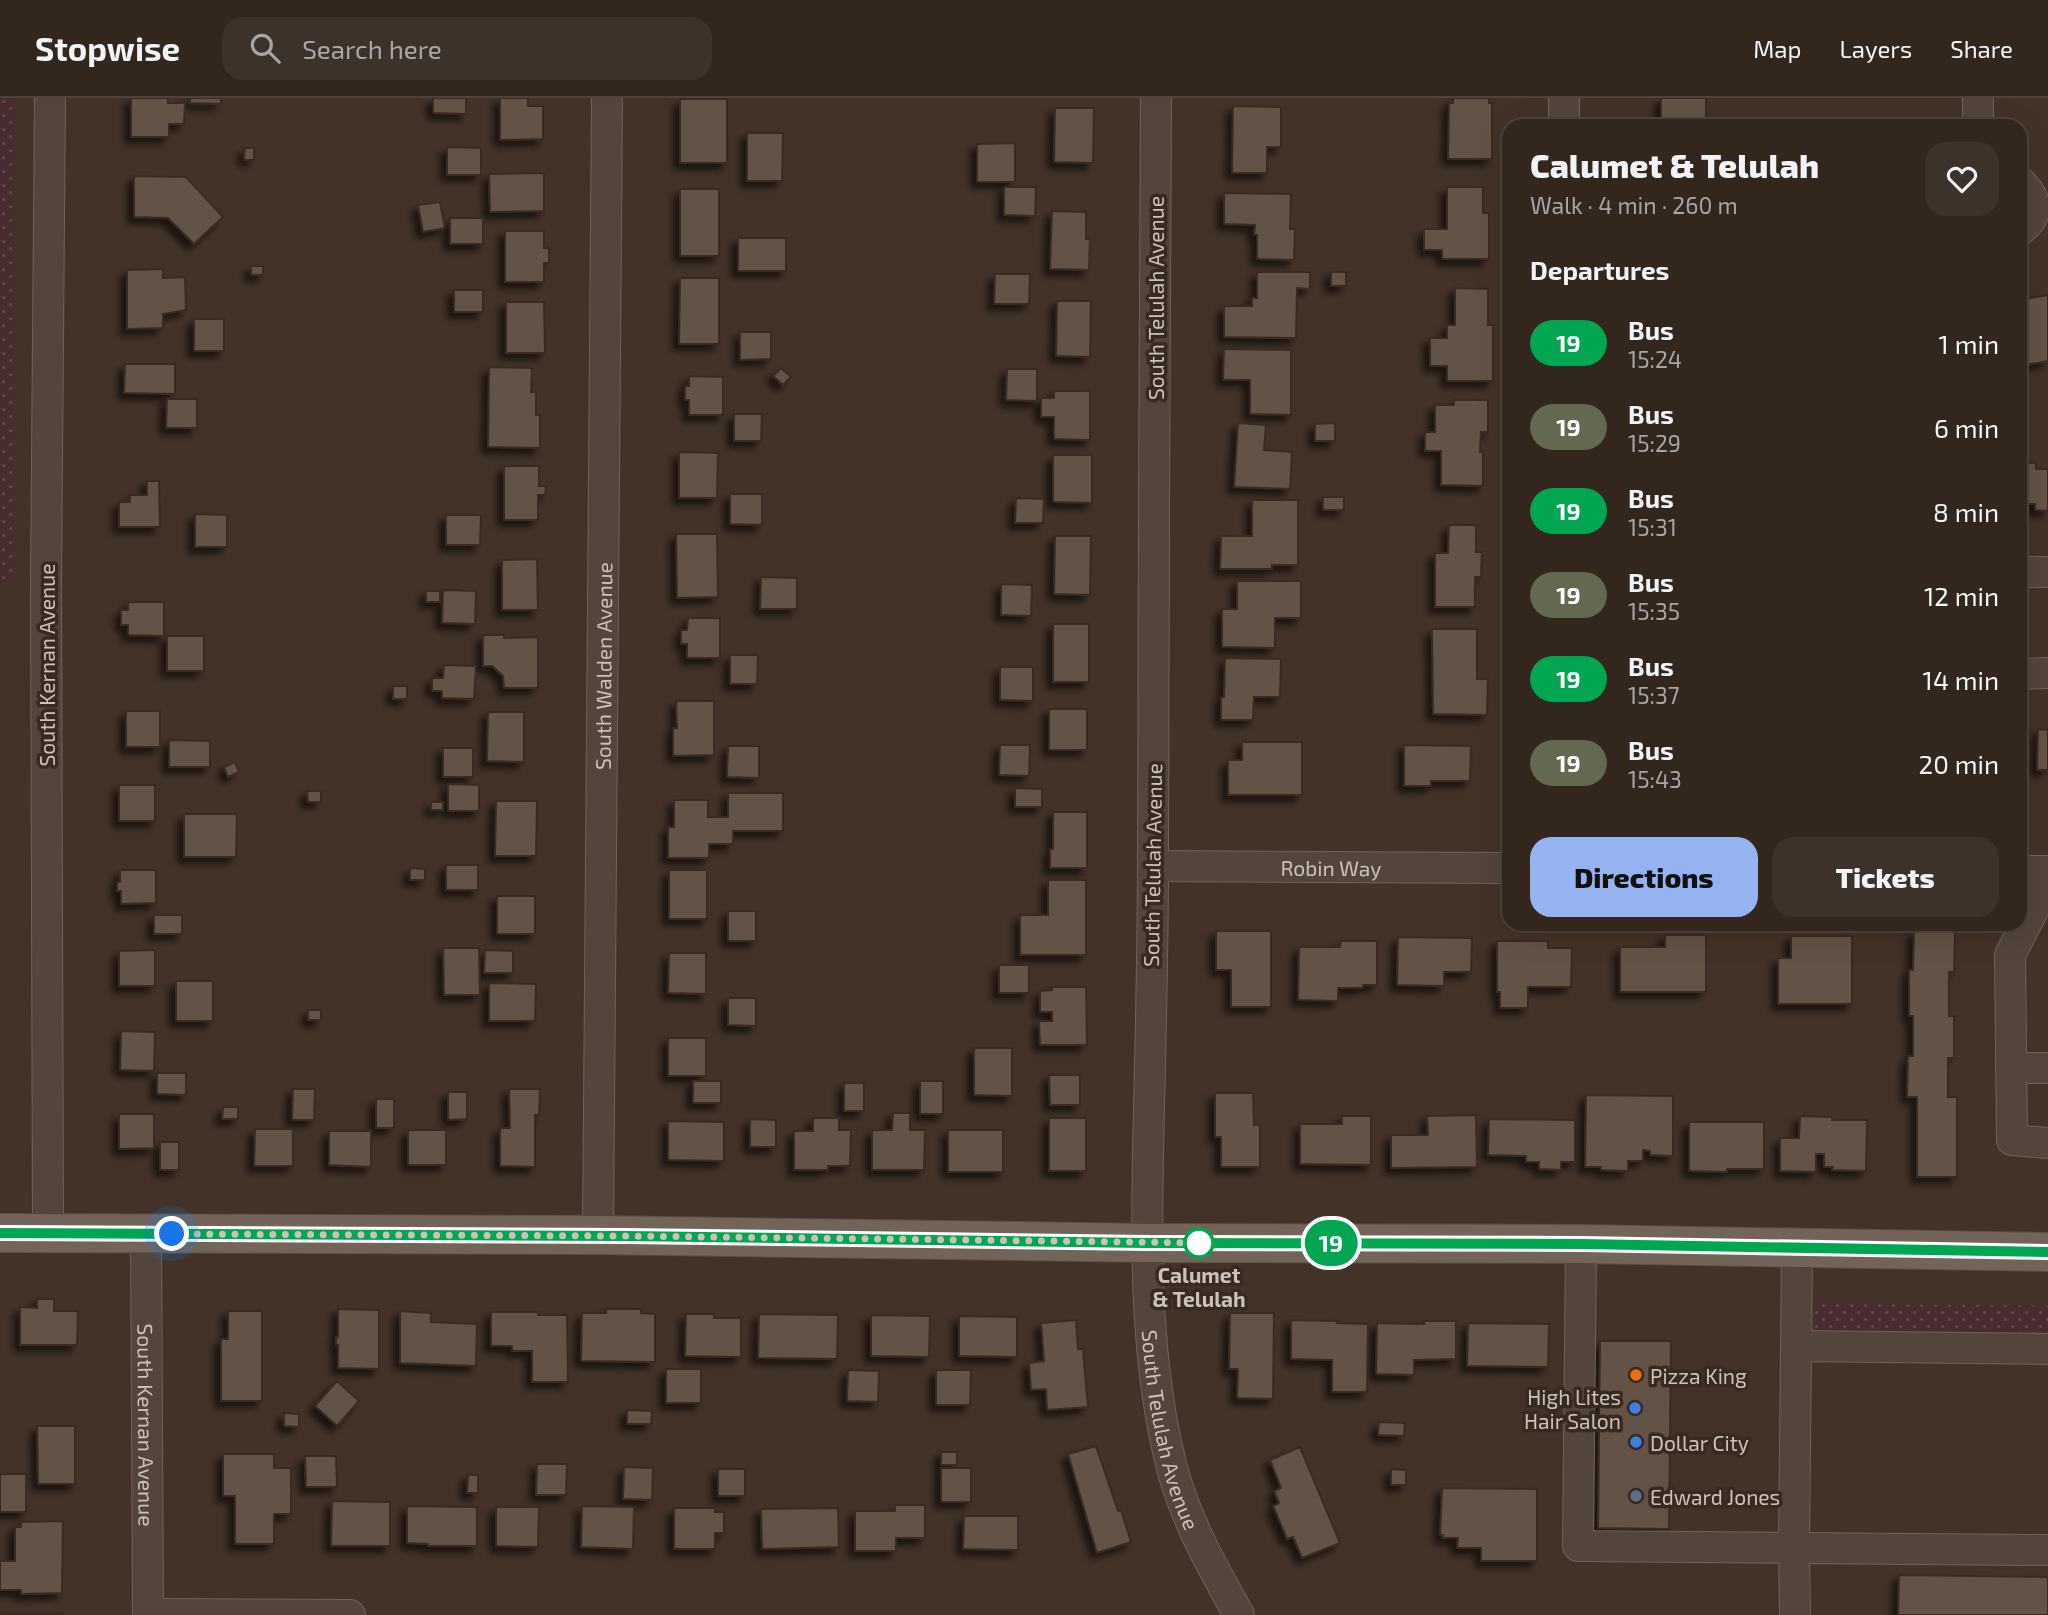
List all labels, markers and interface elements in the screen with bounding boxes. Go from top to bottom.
search box [222,17,712,80]
text: Stopwise [35,28,180,68]
icon: search [246,29,284,67]
text: Search here [302,33,442,64]
text: Map [1753,34,1801,63]
text: Layers [1839,34,1912,63]
text: Share [1950,34,2013,63]
button: heart [1925,142,1999,216]
text: Calumet & Telulah [1530,145,1819,185]
text: Walk · 4 min · 260 m [1530,191,1738,219]
street label: South Telulah Avenue [1143,196,1168,400]
text: Departures [1530,254,1669,285]
text: Bus [1628,314,1674,345]
text: 19 [1556,328,1581,357]
text: 1 min [1939,328,1999,359]
text: 15:24 [1628,345,1682,373]
text: Bus [1628,398,1674,429]
text: 19 [1556,412,1581,441]
text: 6 min [1934,412,1999,443]
text: 15:29 [1628,429,1681,457]
text: Bus [1628,482,1674,513]
text: 19 [1556,496,1581,525]
text: 8 min [1933,496,1999,527]
text: 15:31 [1628,513,1677,541]
street label: South Walden Avenue [589,562,616,770]
street label: South Kernan Avenue [34,564,59,766]
text: Bus [1628,566,1674,597]
text: 19 [1556,580,1581,609]
text: 12 min [1924,580,1999,611]
text: 15:35 [1628,597,1680,625]
text: Bus [1628,650,1674,681]
text: 19 [1556,664,1581,693]
text: 14 min [1923,664,1999,695]
text: 15:37 [1628,681,1679,709]
text: Bus [1628,734,1674,765]
text: 19 [1556,748,1581,777]
text: 20 min [1919,748,1999,779]
street label: South Telulah Avenue [1138,763,1166,967]
text: 15:43 [1628,765,1682,793]
button: Directions [1530,837,1758,917]
button: Tickets [1772,837,1999,917]
street label: Robin Way [1280,854,1382,880]
your location [154,1216,189,1251]
line badge: 19 [1300,1220,1362,1266]
marker: Calumet & Telulah [1184,1228,1214,1258]
text: 19 [1319,1228,1343,1257]
place label: Calumet & Telulah [1152,1262,1246,1311]
street label: South Kernan Avenue [134,1323,160,1527]
street label: South Telulah Avenue [1138,1329,1205,1533]
place label: Pizza King [1650,1363,1747,1388]
marker: Pizza King [1628,1367,1644,1383]
place label: High Lites Hair Salon [1524,1384,1621,1433]
marker: High Lites Hair Salon [1627,1400,1643,1416]
place label: Dollar City [1650,1430,1749,1455]
marker: Dollar City [1628,1434,1644,1450]
place label: Edward Jones [1650,1484,1780,1509]
marker: Edward Jones [1628,1488,1644,1504]

